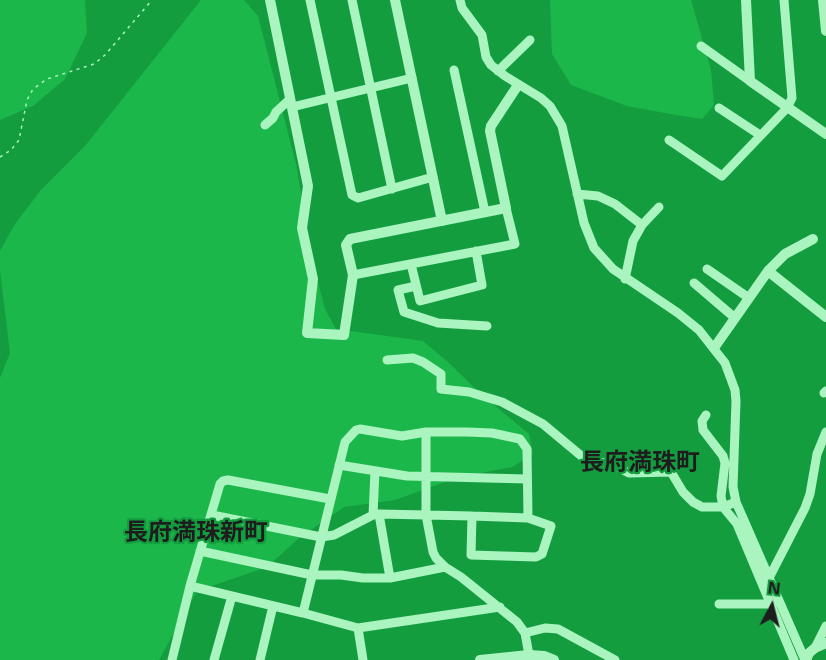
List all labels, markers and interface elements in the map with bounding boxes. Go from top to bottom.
district label: 長府満珠町 [580,449,700,477]
district label: 長府満珠新町 [124,519,268,547]
north arrow [742,576,802,636]
text: N [766,576,782,600]

